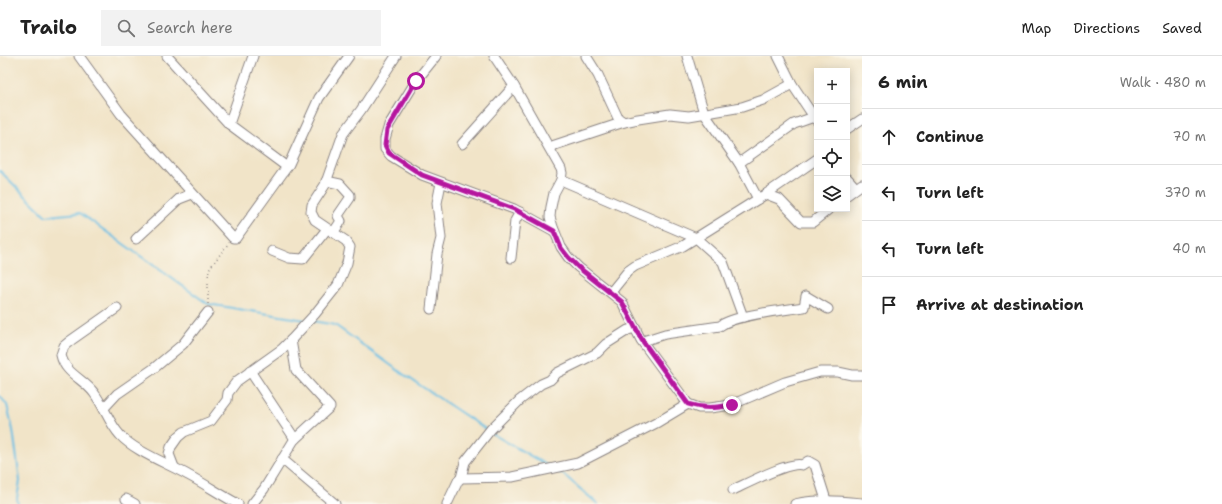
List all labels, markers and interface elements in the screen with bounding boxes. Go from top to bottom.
search box [101,10,381,46]
text: Trailo [20,15,77,40]
icon: search [115,17,137,39]
text: Search here [147,18,233,38]
text: Map [1022,19,1052,37]
text: Directions [1074,19,1140,37]
text: Saved [1162,19,1202,37]
map controls [814,68,850,212]
button: + [814,68,850,104]
text: 6 min [878,71,928,93]
route start [407,72,425,90]
text: Walk · 480 m [1120,74,1206,91]
button: − [814,104,850,140]
icon: ahead [878,126,900,148]
text: Continue [916,127,984,147]
text: 70 m [1172,128,1206,145]
button: locate [814,140,850,176]
button: layers [814,176,850,212]
icon: left [878,182,900,204]
text: Turn left [916,183,984,203]
text: 370 m [1164,184,1206,201]
icon: left [878,238,900,260]
text: Turn left [916,239,984,259]
text: 40 m [1172,240,1206,257]
icon: arrive [878,294,900,316]
text: Arrive at destination [916,295,1084,315]
route end [723,396,741,414]

